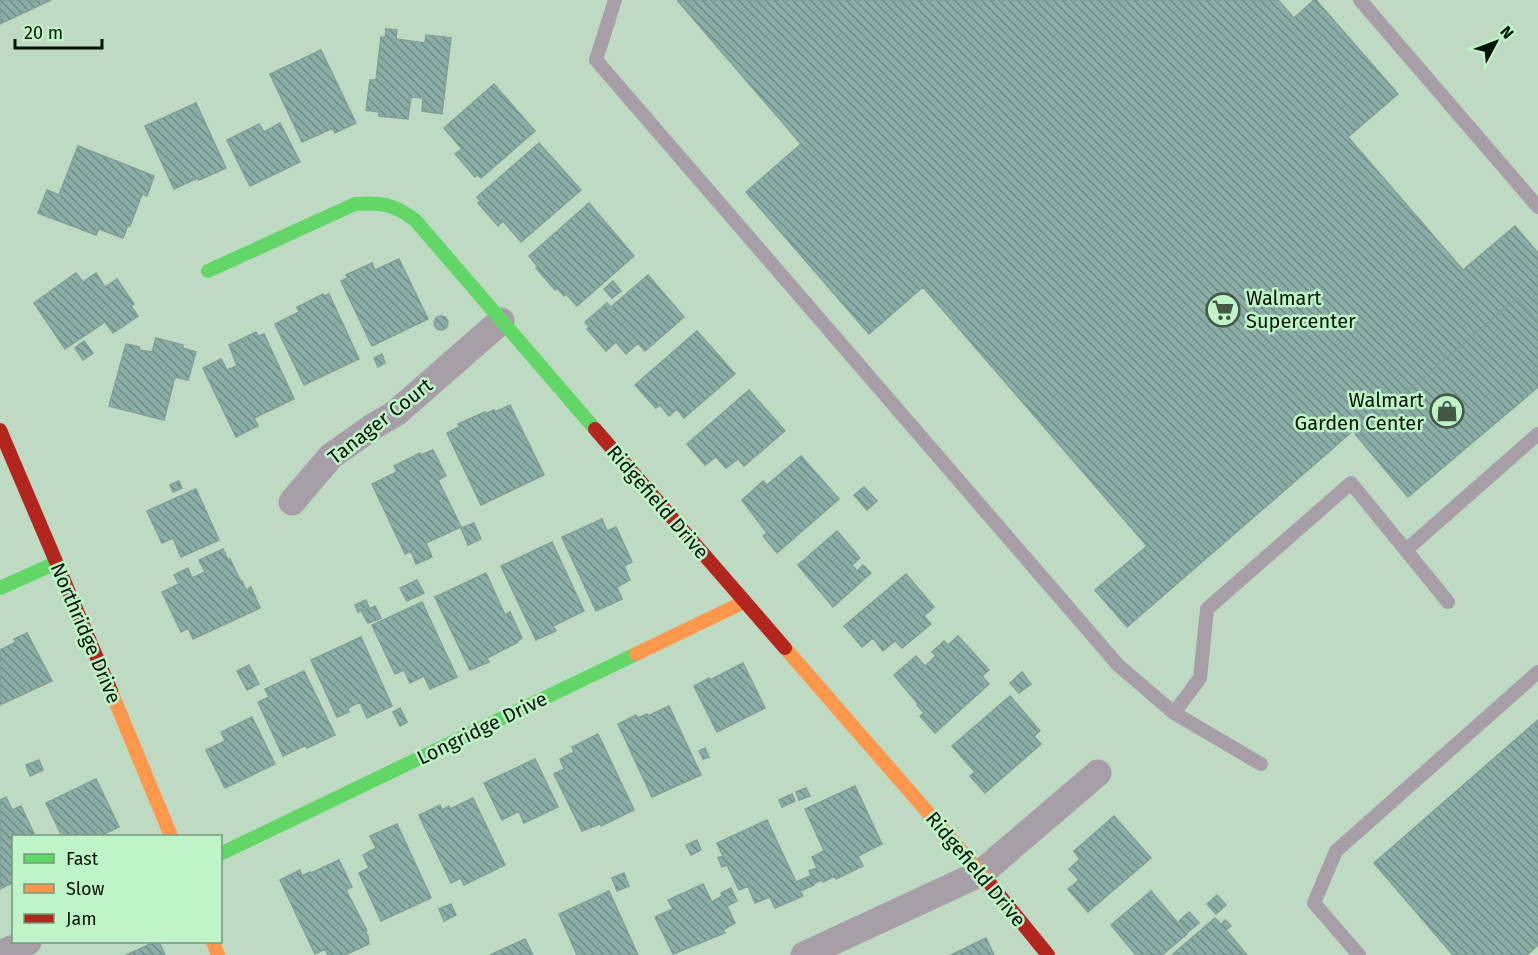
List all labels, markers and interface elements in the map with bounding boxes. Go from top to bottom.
scale bar [15,12,102,50]
north arrow [1466,12,1526,72]
text: 20 m [24,22,63,44]
text: N [1496,22,1518,43]
place label: Walmart Supercenter [1246,286,1356,333]
supermarket icon: Walmart Supercenter [1205,292,1241,328]
street label: Tanager Court [323,372,438,469]
place label: Walmart Garden Center [1295,388,1425,435]
shop icon: Walmart Garden Center [1429,393,1465,429]
street label: Ridgefield Drive [602,440,714,564]
street label: Northridge Drive [46,559,126,707]
street label: Longridge Drive [413,686,551,770]
street label: Ridgefield Drive [921,807,1031,931]
legend [12,835,222,943]
text: Fast [66,848,99,870]
text: Slow [66,878,105,900]
text: Jam [66,908,97,930]

